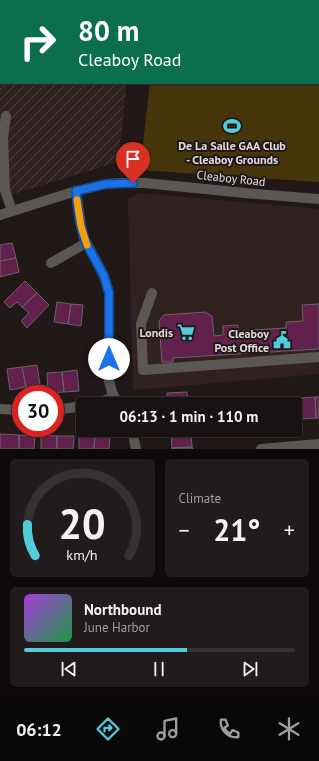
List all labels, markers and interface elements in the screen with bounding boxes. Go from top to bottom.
text: 80 m [78,12,139,49]
icon: right [12,16,64,68]
text: Cleaboy Road [78,48,181,71]
sports icon: De La Salle GAA Club - Cleaboy Grounds [222,116,242,136]
place label: De La Salle GAA Club - Cleaboy Grounds [178,138,286,167]
pin [116,142,150,183]
icon: arrive [122,148,144,170]
street label: Cleaboy Road [196,167,266,189]
supermarket icon: Londis [176,322,196,342]
place label: Londis [140,325,173,340]
place label: Cleaboy Post Office [214,326,269,355]
public building icon: Cleaboy Post Office [272,330,292,350]
position arrow [88,338,130,380]
speed limit sign: 30 [12,385,64,437]
text: 06:13 · 1 min · 110 m [120,407,258,426]
text: Climate [179,490,221,507]
text: 20 [59,497,106,550]
text: 21° [213,510,260,549]
text: − [179,516,190,544]
text: + [284,516,295,544]
text: km/h [67,545,98,564]
text: Northbound [84,600,161,619]
text: June Harbor [84,619,150,636]
icon: previous [58,658,80,680]
icon: pause [148,658,170,680]
icon: next [239,658,261,680]
icon: directions [94,715,122,743]
icon: music [154,715,182,743]
icon: phone [215,715,243,743]
icon: climate [275,715,303,743]
text: 06:12 [16,718,62,741]

